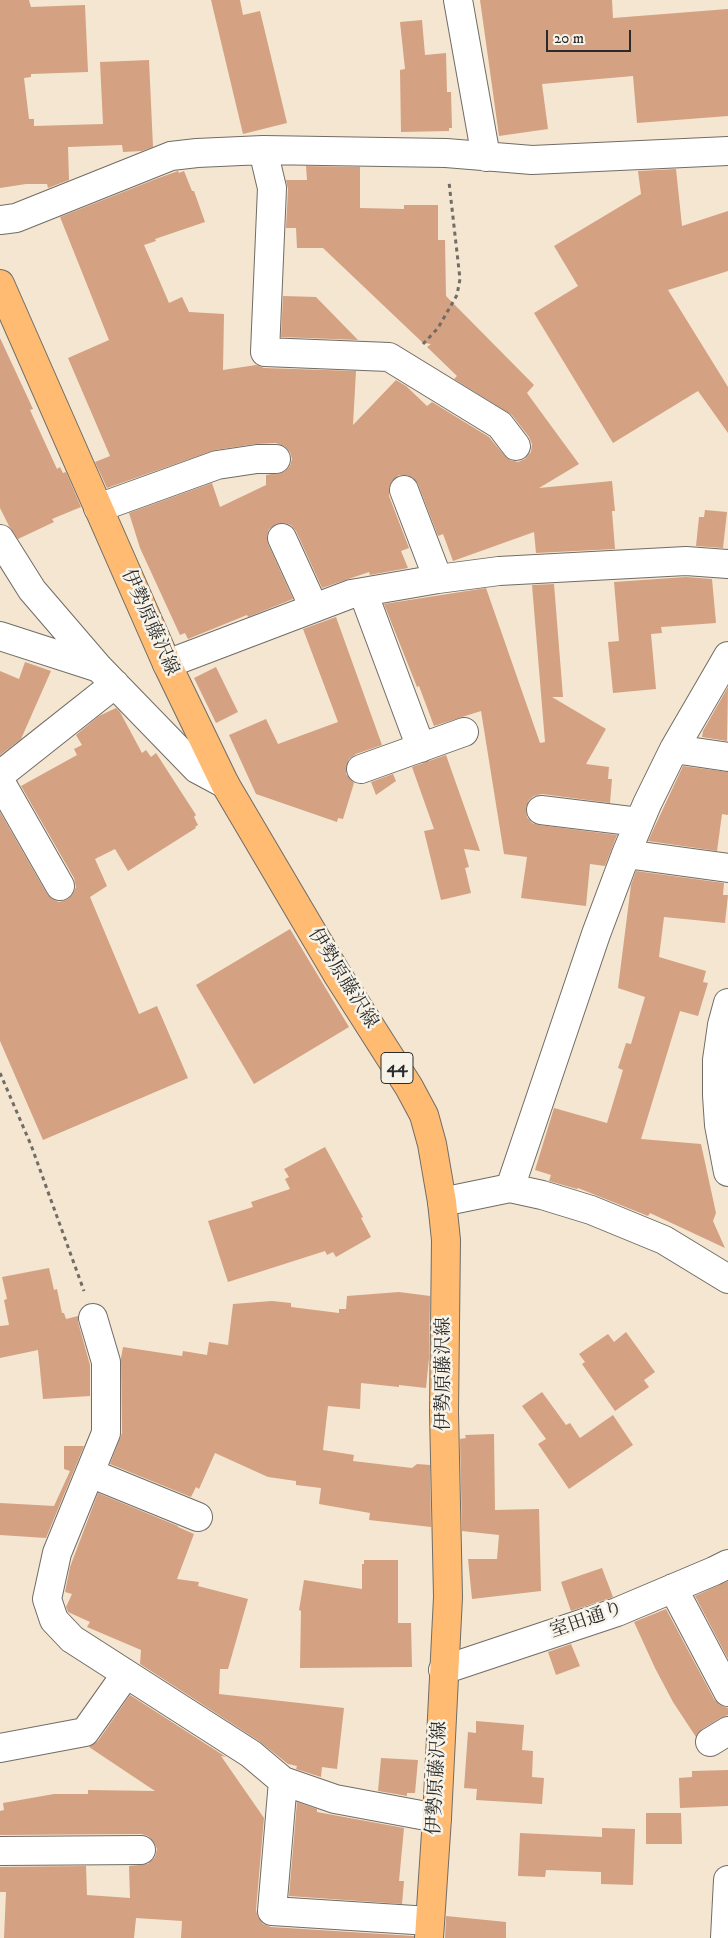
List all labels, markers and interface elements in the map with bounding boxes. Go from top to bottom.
scale bar [548,20,633,52]
text: 20 m [554,29,584,48]
street label: 伊勢原藤沢線 [115,566,183,680]
street label: 伊勢原藤沢線 [302,925,382,1033]
road number: 44 [381,1052,413,1084]
street label: 伊勢原藤沢線 [434,1317,456,1431]
street label: 室田通り [547,1598,627,1644]
street label: 伊勢原藤沢線 [424,1720,452,1836]

